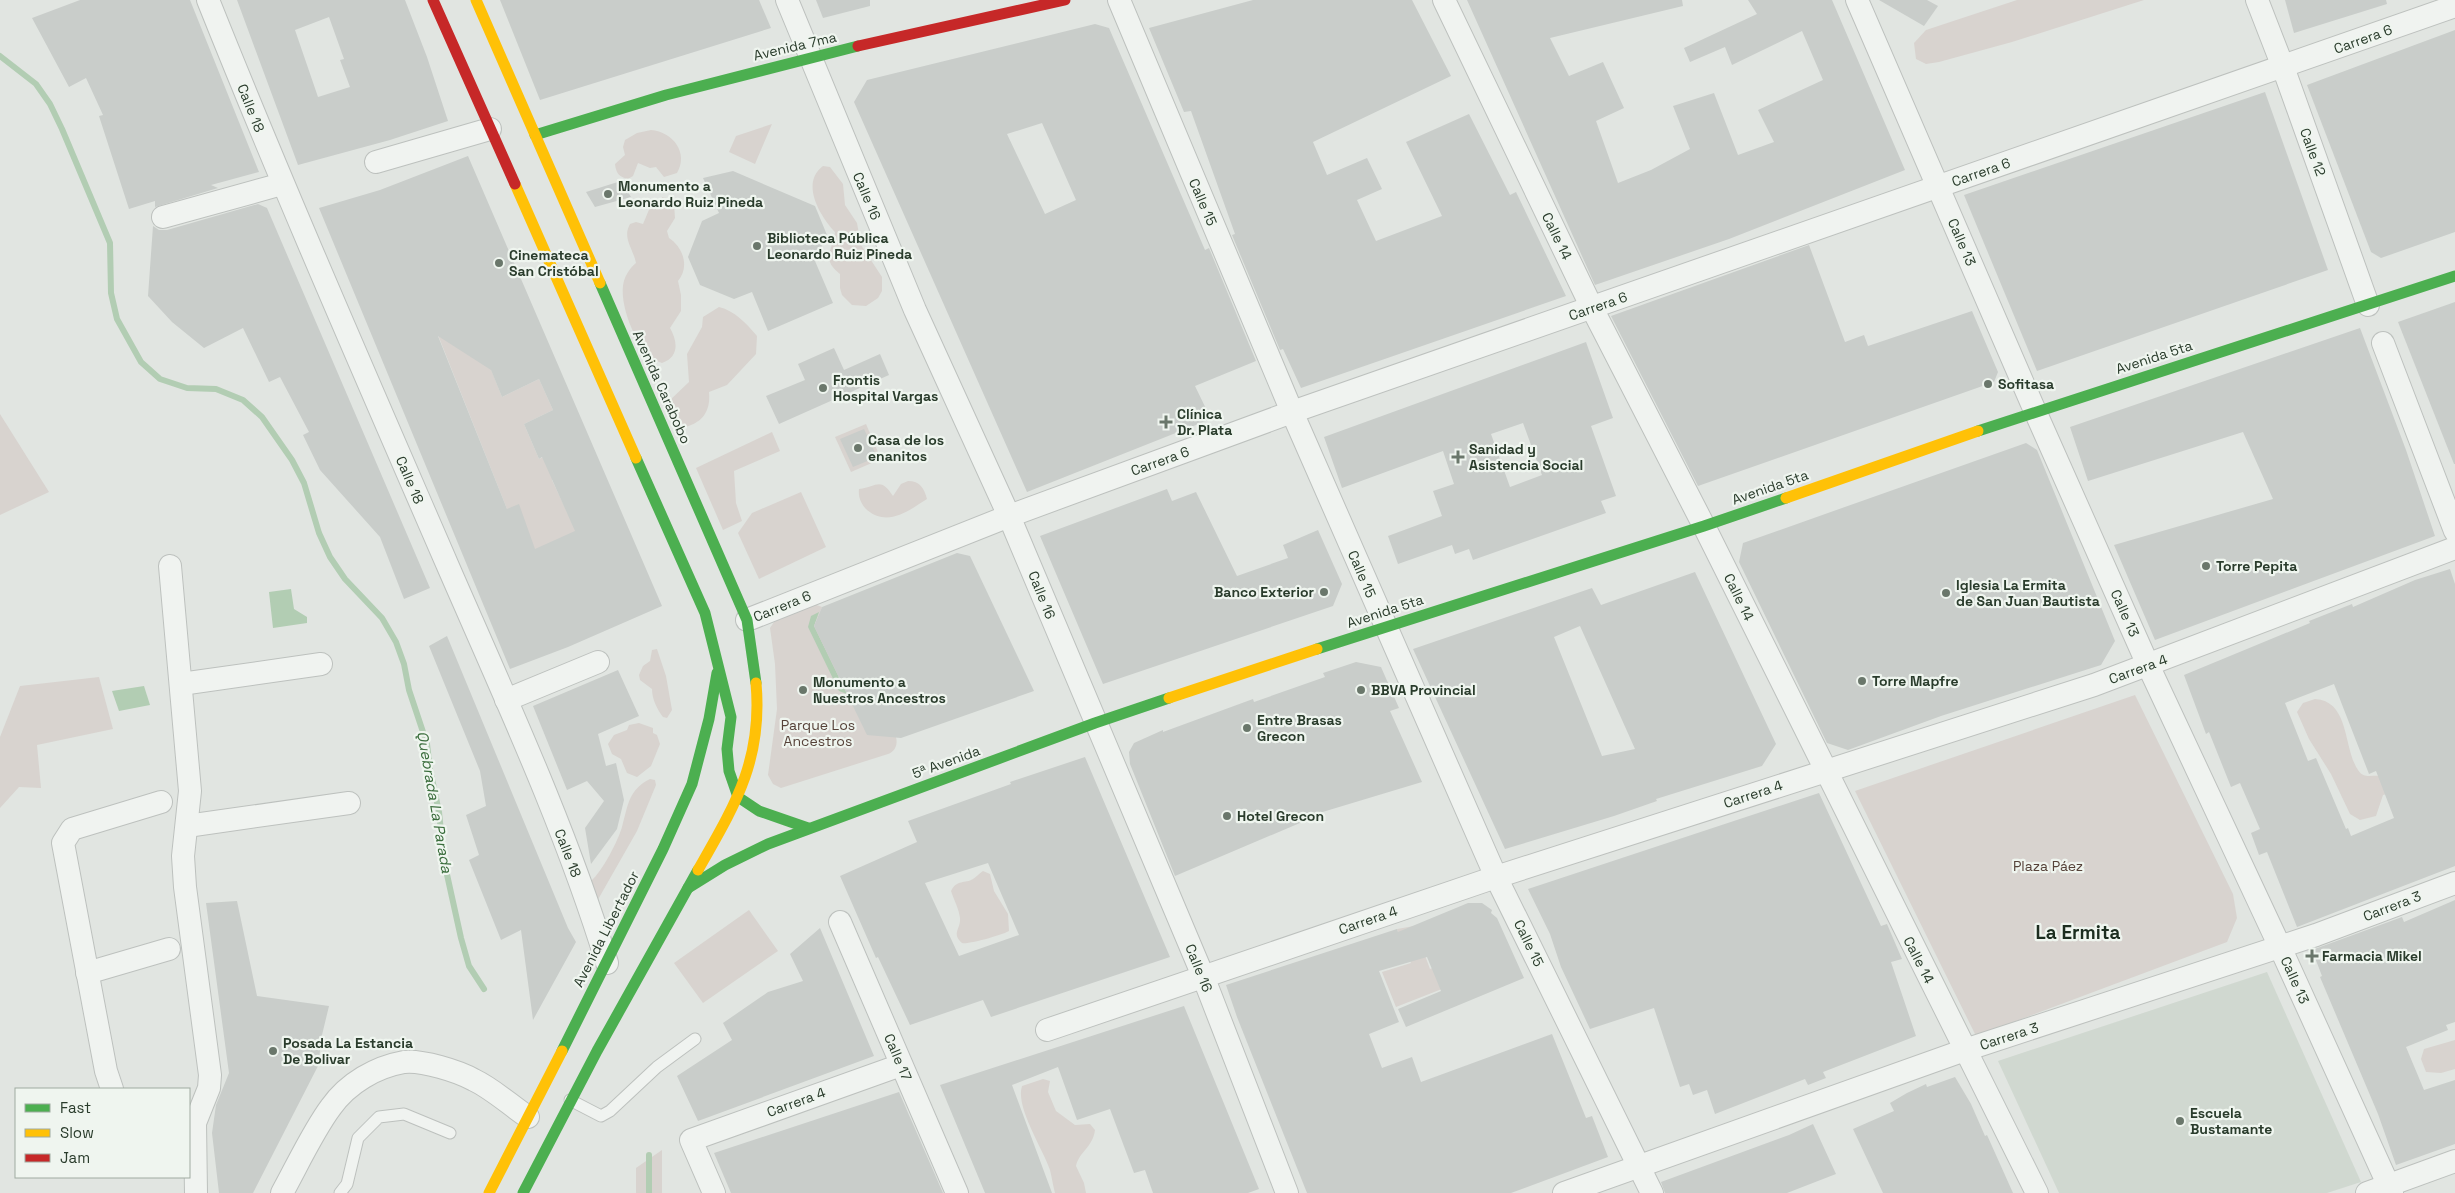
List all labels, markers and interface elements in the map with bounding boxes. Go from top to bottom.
street label: Carrera 6 [2331,20,2395,58]
street label: Avenida 7ma [752,28,838,64]
street label: Calle 18 [233,81,269,135]
street label: Calle 12 [2296,125,2330,179]
street label: Carrera 6 [1949,154,2013,190]
street label: Calle 16 [849,169,885,223]
street label: Calle 15 [1185,175,1221,229]
place label: Monumento a Leonardo Ruiz Pineda [618,177,763,211]
marker: Monumento a Leonardo Ruiz Pineda [602,188,614,200]
street label: Calle 14 [1538,209,1576,263]
street label: Calle 13 [1944,215,1980,269]
place label: Biblioteca Pública Leonardo Ruiz Pineda [767,229,912,263]
marker: Biblioteca Pública Leonardo Ruiz Pineda [751,240,763,252]
place label: Cinemateca San Cristóbal [509,246,599,280]
marker: Cinemateca San Cristóbal [493,257,505,269]
street label: Carrera 6 [1566,288,1630,324]
street label: Avenida Carabobo [629,327,695,447]
street label: Avenida 5ta [2113,336,2195,378]
place label: Frontis Hospital Vargas [833,371,938,405]
place label: Sofitasa [1998,375,2054,393]
marker: Sofitasa [1982,378,1994,390]
marker: Frontis Hospital Vargas [817,382,829,394]
place label: Clínica Dr. Plata [1177,405,1232,439]
marker: Clínica Dr. Plata [1159,415,1173,429]
place label: Casa de los enanitos [868,431,944,465]
place label: Sanidad y Asistencia Social [1469,440,1583,474]
marker: Casa de los enanitos [852,442,864,454]
street label: Carrera 6 [1128,442,1192,480]
marker: Sanidad y Asistencia Social [1451,450,1465,464]
street label: Calle 18 [392,453,428,507]
street label: Avenida 5ta [1729,466,1811,508]
street label: Calle 15 [1344,547,1380,601]
place label: Torre Pepita [2216,557,2297,575]
marker: Torre Pepita [2200,560,2212,572]
street label: Calle 16 [1024,568,1060,622]
street label: Calle 14 [1720,570,1758,624]
place label: Iglesia La Ermita de San Juan Bautista [1956,576,2100,610]
place label: Banco Exterior [1214,583,1314,601]
street label: Carrera 6 [750,586,814,626]
marker: Banco Exterior [1318,586,1330,598]
street label: Calle 13 [2107,586,2143,640]
marker: Iglesia La Ermita de San Juan Bautista [1940,587,1952,599]
street label: Avenida 5ta [1344,590,1426,632]
street label: Carrera 4 [2106,650,2170,688]
place label: Torre Mapfre [1872,672,1959,690]
place label: Monumento a Nuestros Ancestros [813,673,946,707]
marker: Torre Mapfre [1856,675,1868,687]
place label: BBVA Provincial [1371,681,1476,699]
marker: Monumento a Nuestros Ancestros [797,684,809,696]
marker: BBVA Provincial [1355,684,1367,696]
place label: Entre Brasas Grecon [1257,711,1342,745]
park label: Parque Los Ancestros [781,716,855,750]
marker: Entre Brasas Grecon [1241,722,1253,734]
water label: Quebrada La Parada [413,729,457,875]
street label: 5ª Avenida [910,741,982,783]
street label: Carrera 4 [1721,776,1785,812]
place label: Hotel Grecon [1237,807,1324,825]
marker: Hotel Grecon [1221,810,1233,822]
street label: Calle 18 [551,826,586,880]
park label: Plaza Páez [2013,857,2083,875]
street label: Avenida Libertador [569,868,643,990]
street label: Carrera 3 [2360,887,2424,925]
street label: Carrera 4 [1336,901,1400,938]
street label: Calle 15 [1510,917,1548,969]
district label: La Ermita [2035,920,2121,945]
street label: Calle 14 [1900,933,1939,987]
street label: Calle 16 [1181,941,1217,995]
place label: Farmacia Mikel [2322,947,2422,965]
marker: Farmacia Mikel [2306,950,2318,962]
street label: Calle 13 [2277,953,2313,1007]
street label: Carrera 3 [1977,1018,2041,1054]
street label: Calle 17 [880,1031,916,1083]
place label: Posada La Estancia De Bolivar [283,1034,413,1068]
marker: Posada La Estancia De Bolivar [267,1045,279,1057]
street label: Carrera 4 [764,1083,828,1121]
legend [15,1088,190,1178]
text: Fast [60,1098,91,1117]
place label: Escuela Bustamante [2190,1104,2272,1138]
marker: Escuela Bustamante [2174,1115,2186,1127]
text: Slow [60,1123,94,1142]
text: Jam [60,1148,90,1167]

